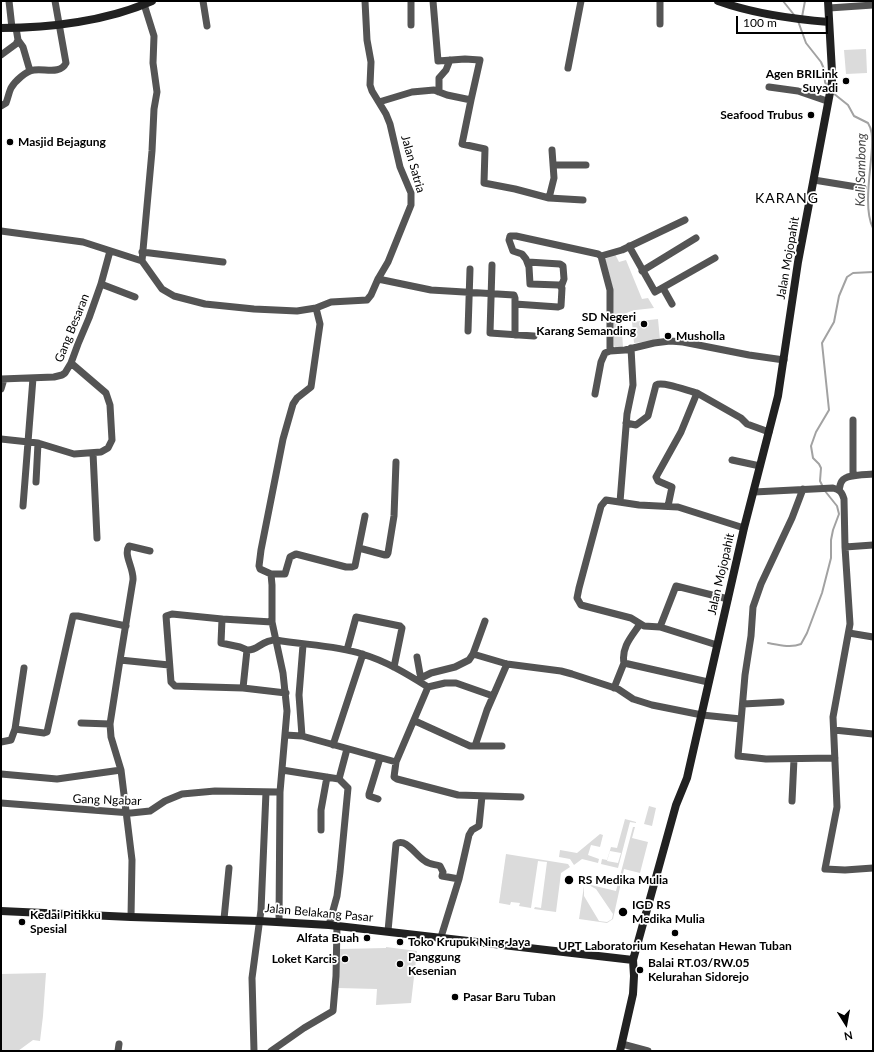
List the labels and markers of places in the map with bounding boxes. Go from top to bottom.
place label: Agen BRILink Suyadi [766,67,838,95]
marker: Agen BRILink Suyadi [841,76,851,86]
place label: Seafood Trubus [720,108,803,122]
marker: Seafood Trubus [806,110,816,120]
place label: Masjid Bejagung [18,135,106,149]
marker: Masjid Bejagung [5,137,15,147]
place label: SD Negeri Karang Semanding [536,310,636,338]
marker: SD Negeri Karang Semanding [639,319,649,329]
place label: Musholla [676,329,725,343]
marker: Musholla [663,331,673,341]
place label: RS Medika Mulia [578,873,668,887]
marker: RS Medika Mulia [563,874,575,886]
place label: IGD RS Medika Mulia [632,898,705,926]
marker: IGD RS Medika Mulia [617,906,629,918]
place label: Kedai Pitikku Spesial [30,908,101,936]
marker: Kedai Pitikku Spesial [17,917,27,927]
marker: UPT Laboratorium Kesehatan Hewan Tuban [670,928,680,938]
place label: Alfata Buah [297,931,359,945]
marker: Alfata Buah [362,933,372,943]
place label: Toko Krupuk Ning Jaya [408,935,530,949]
marker: Toko Krupuk Ning Jaya [395,937,405,947]
place label: UPT Laboratorium Kesehatan Hewan Tuban [558,939,792,953]
place label: Panggung Kesenian [408,950,461,978]
place label: Loket Karcis [272,952,337,966]
marker: Loket Karcis [340,954,350,964]
place label: Balai RT.03/RW.05 Kelurahan Sidorejo [648,956,749,984]
marker: Panggung Kesenian [395,959,405,969]
marker: Balai RT.03/RW.05 Kelurahan Sidorejo [635,965,645,975]
place label: Pasar Baru Tuban [463,990,556,1004]
marker: Pasar Baru Tuban [450,992,460,1002]

